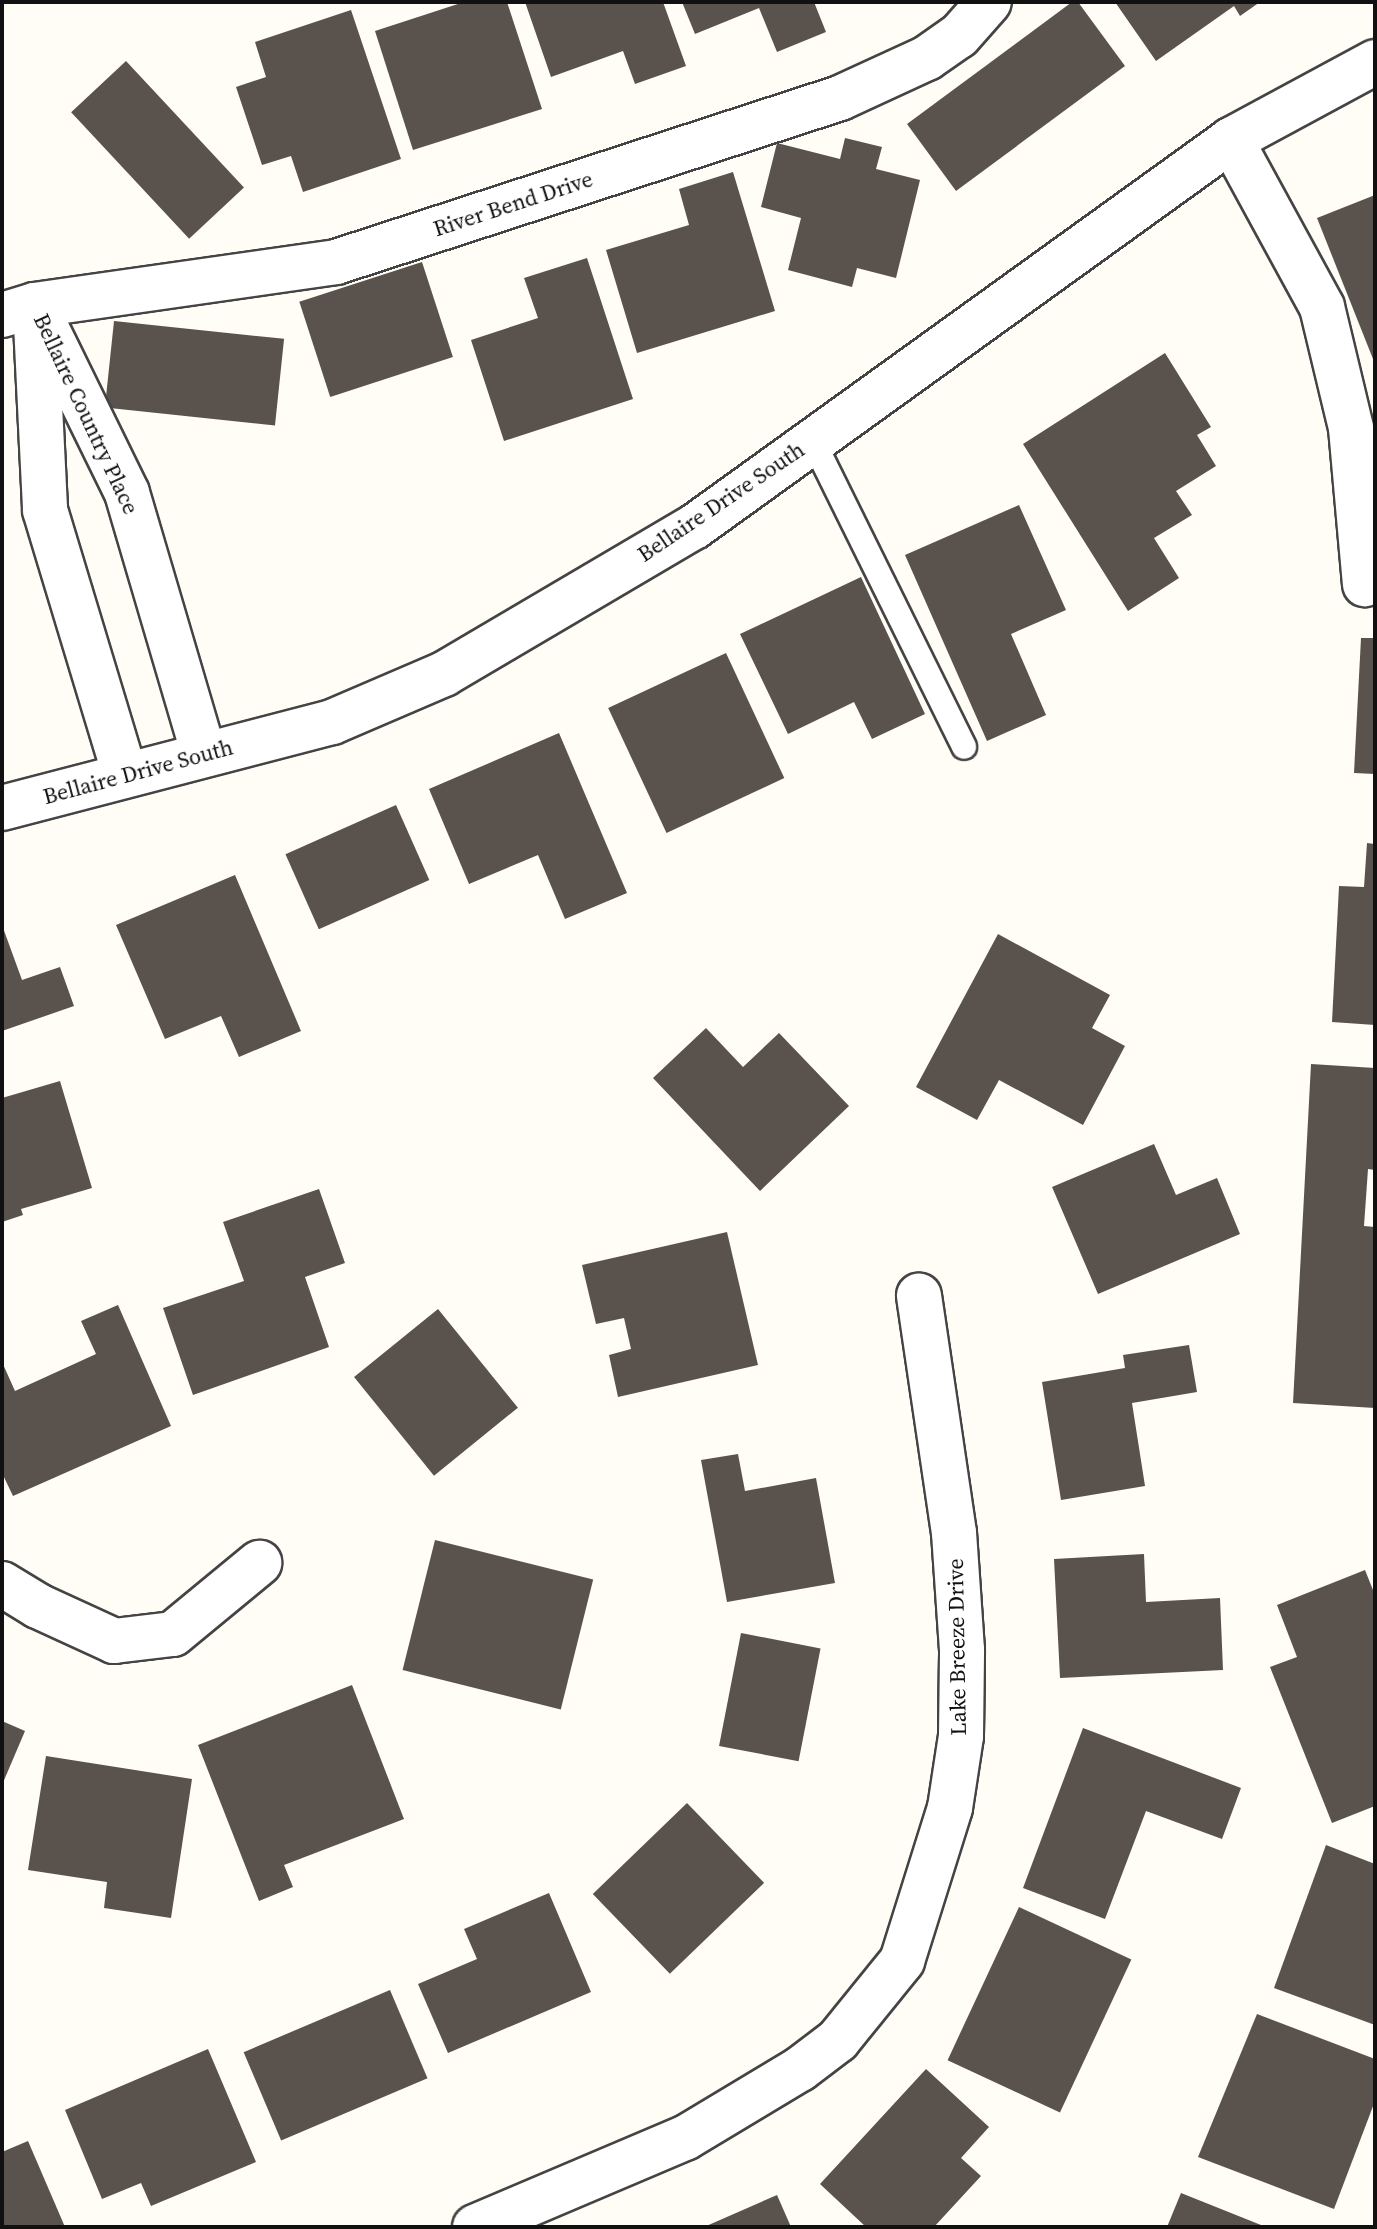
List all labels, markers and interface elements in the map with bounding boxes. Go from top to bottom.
street label: River Bend Drive [430,166,596,242]
street label: Bellaire Country Place [28,310,144,518]
street label: Bellaire Drive South [633,436,809,568]
street label: Bellaire Drive South [40,734,236,810]
street label: Lake Breeze Drive [942,1558,972,1736]

